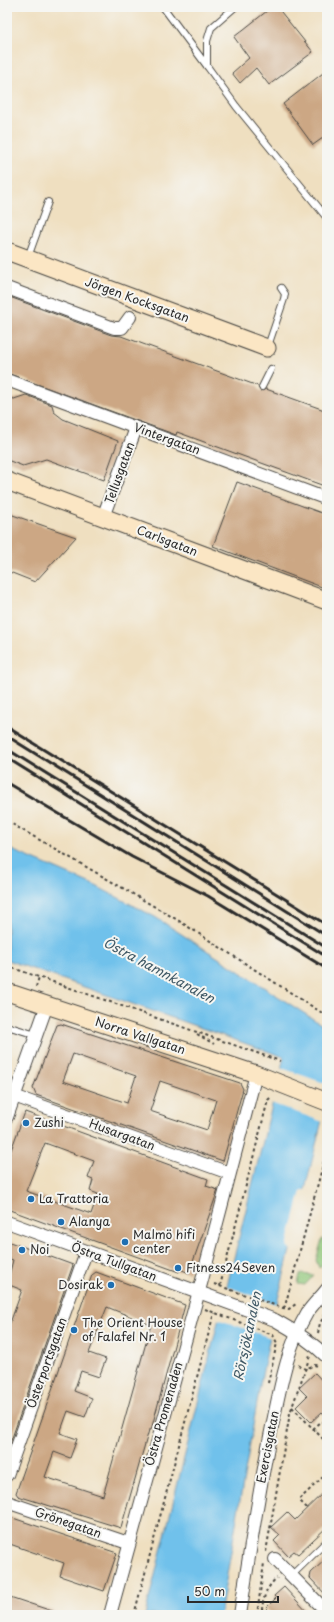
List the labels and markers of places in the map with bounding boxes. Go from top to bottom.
place label: Zushi [34,1113,64,1131]
marker: Zushi [21,1118,31,1128]
place label: La Trattoria [39,1189,109,1207]
marker: La Trattoria [26,1194,36,1204]
place label: Alanya [69,1212,110,1230]
marker: Alanya [56,1217,66,1227]
place label: Malmö hifi center [133,1225,195,1257]
marker: Malmö hifi center [120,1237,130,1247]
place label: Noi [30,1240,49,1258]
marker: Noi [17,1245,27,1255]
place label: Fitness24Seven [186,1258,275,1276]
marker: Fitness24Seven [173,1263,183,1273]
place label: Dosirak [58,1275,103,1293]
marker: Dosirak [106,1280,116,1290]
place label: The Orient House of Falafel Nr. 1 [82,1313,183,1345]
marker: The Orient House of Falafel Nr. 1 [69,1325,79,1335]

